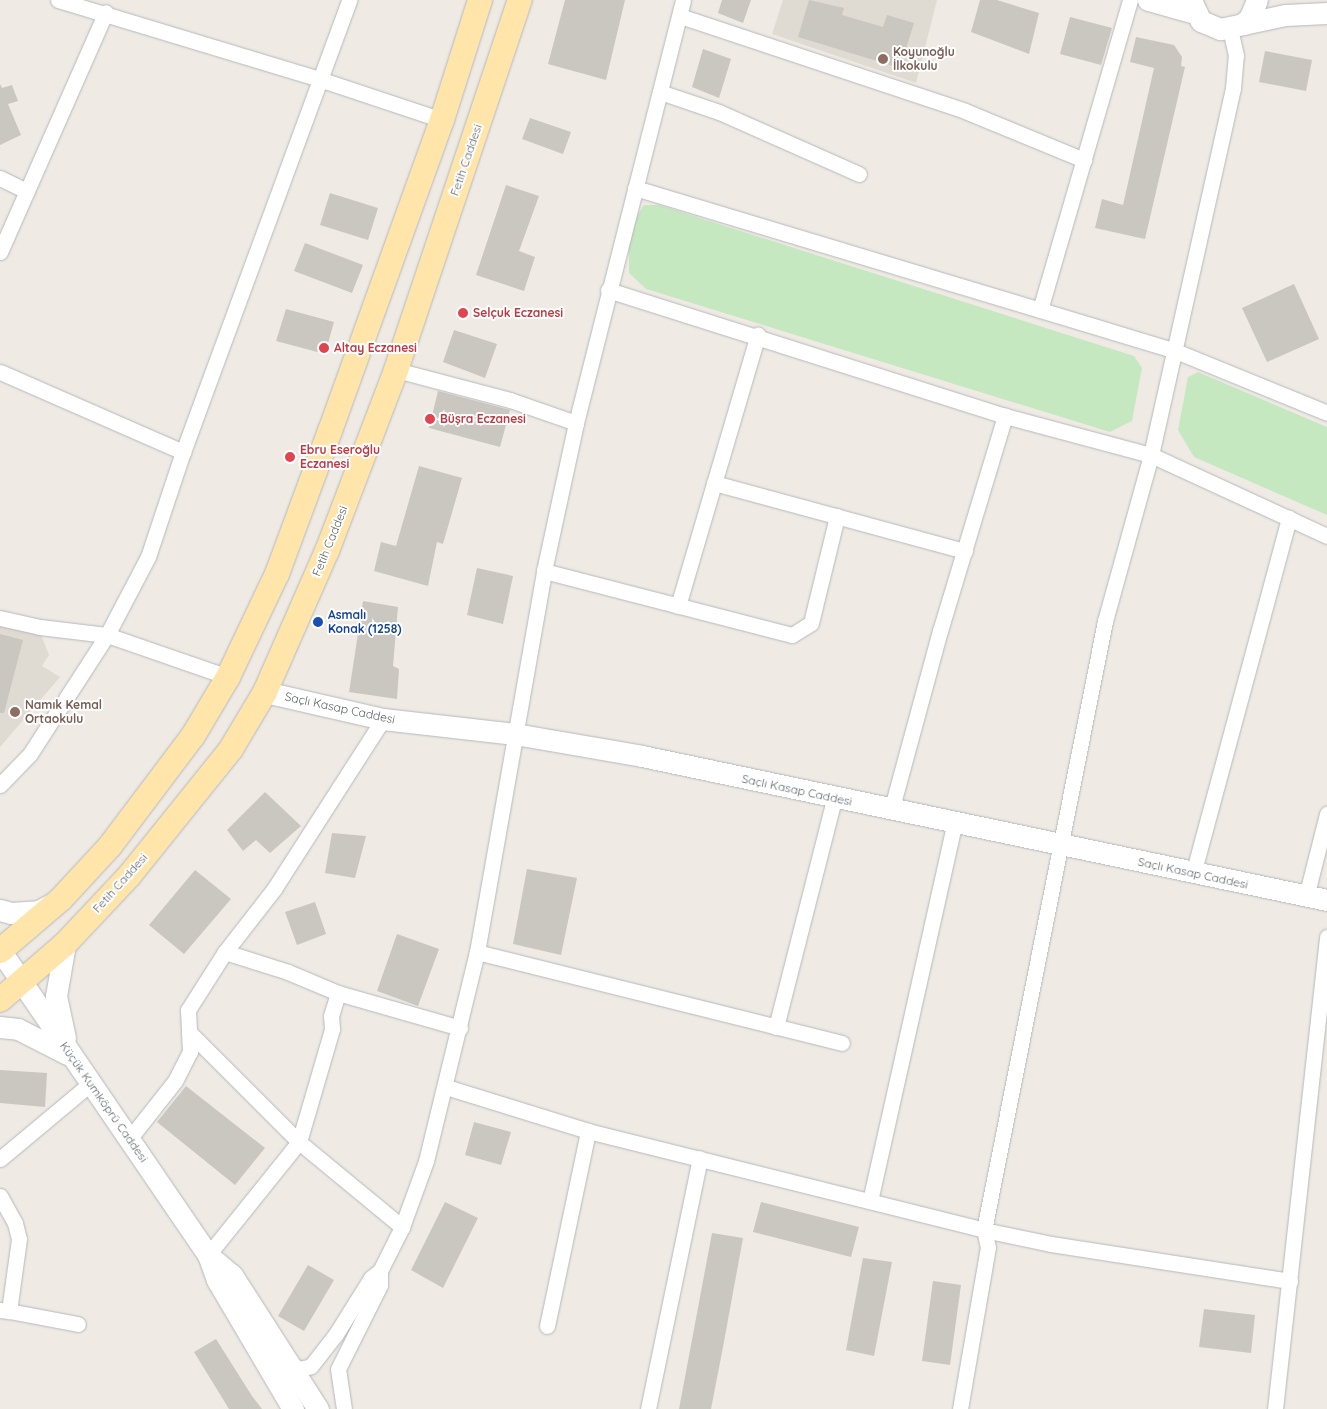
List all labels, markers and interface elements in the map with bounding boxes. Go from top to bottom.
place label: Koyunoğlu İlkokulu [893,45,955,73]
marker: Koyunoğlu İlkokulu [877,53,889,65]
street label: Fetih Caddesi [447,122,485,198]
place label: Selçuk Eczanesi [473,306,563,320]
marker: Selçuk Eczanesi [457,307,469,319]
place label: Altay Eczanesi [334,341,417,355]
marker: Altay Eczanesi [318,342,330,354]
place label: Büşra Eczanesi [440,412,526,426]
marker: Büşra Eczanesi [424,413,436,425]
place label: Ebru Eseroğlu Eczanesi [300,443,380,471]
marker: Ebru Eseroğlu Eczanesi [284,451,296,463]
street label: Fetih Caddesi [309,504,351,578]
place label: Asmalı Konak (1258) [328,608,402,636]
marker: Asmalı Konak (1258) [312,616,324,628]
street label: Saçlı Kasap Caddesi [284,689,396,727]
place label: Namık Kemal Ortaokulu [25,698,102,726]
marker: Namık Kemal Ortaokulu [9,706,21,718]
street label: Saçlı Kasap Caddesi [741,771,853,809]
street label: Fetih Caddesi [90,850,150,916]
street label: Saçlı Kasap Caddesi [1137,854,1249,892]
street label: Küçük Kumköprü Caddesi [57,1039,151,1165]

